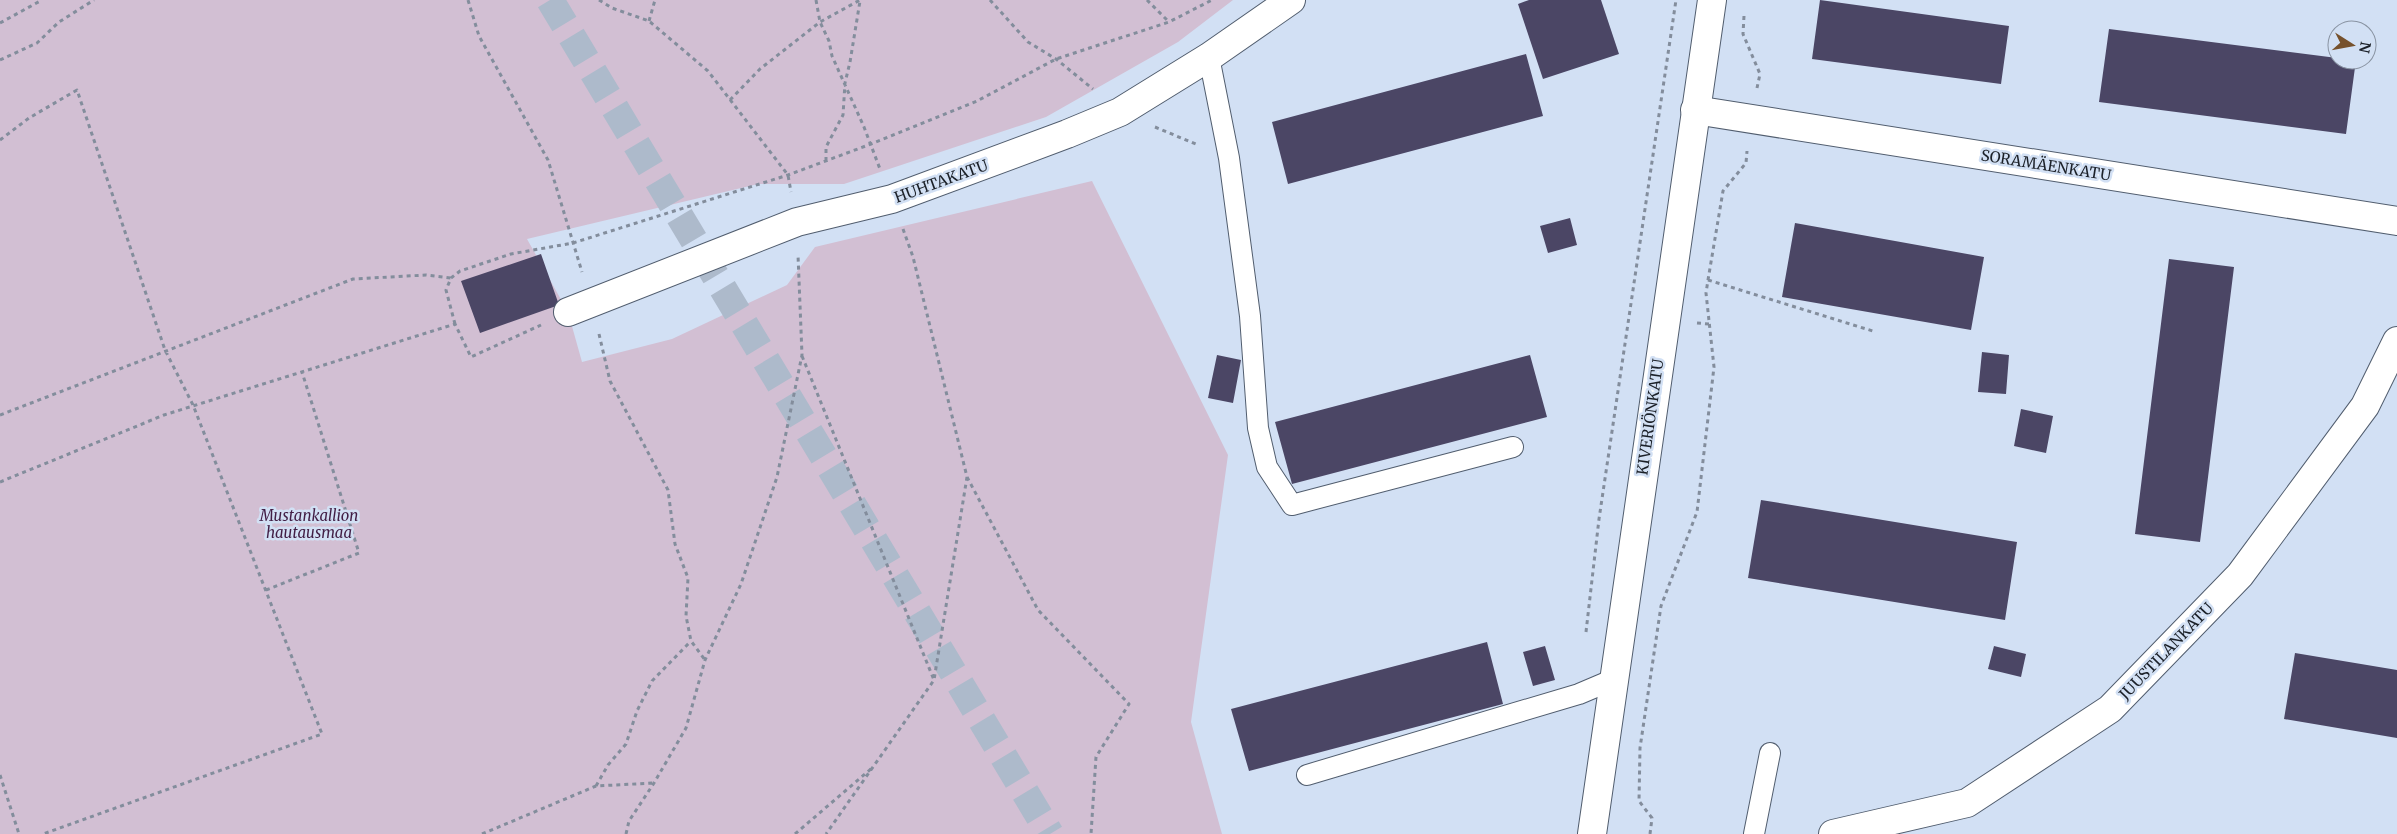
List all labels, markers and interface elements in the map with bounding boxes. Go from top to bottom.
north arrow [2327,20,2377,70]
text: N [2355,40,2375,55]
street label: SORAMÄENKATU [1980,145,2112,185]
street label: HUHTAKATU [892,155,990,207]
street label: KIVERIÖNKATU [1631,357,1668,476]
park label: Mustankallion hautausmaa [259,506,358,542]
street label: JUUSTILANKATU [2114,599,2217,704]

